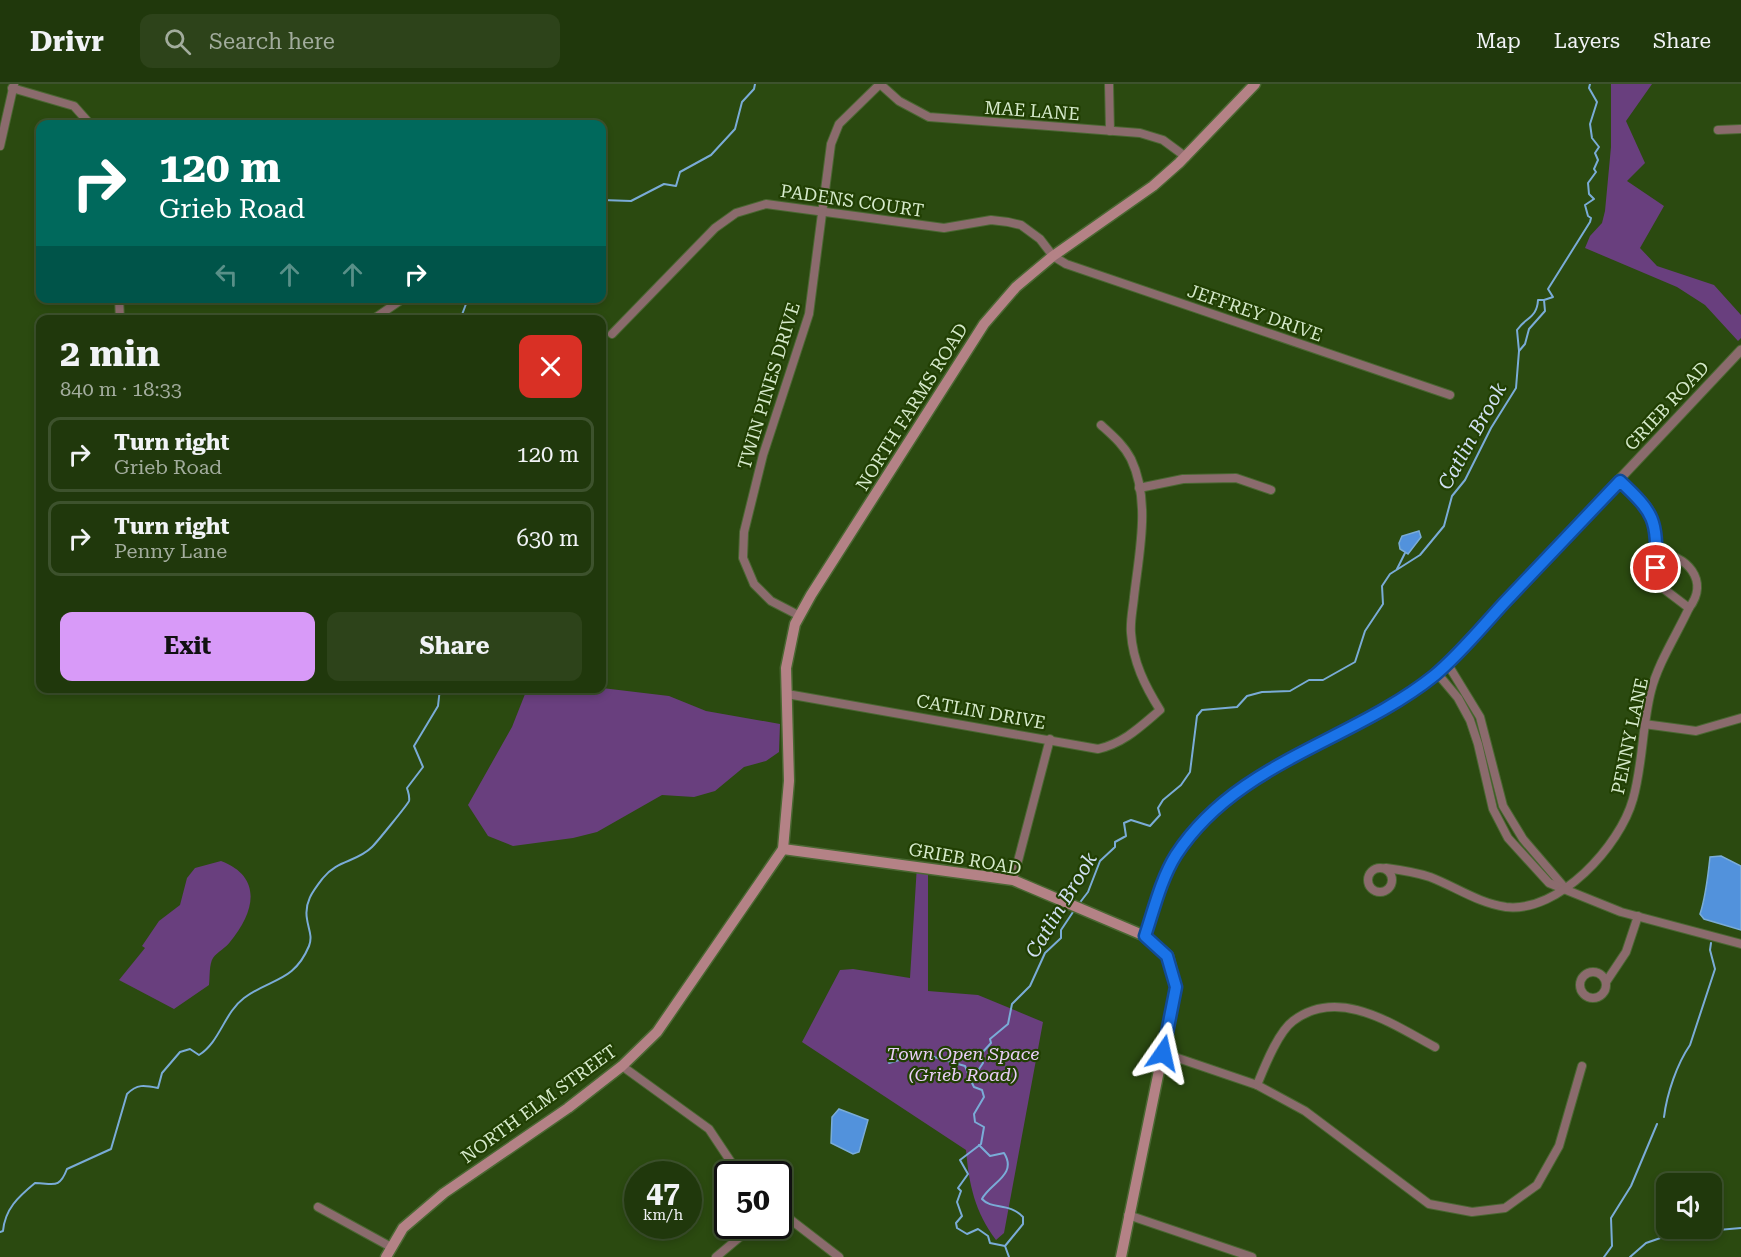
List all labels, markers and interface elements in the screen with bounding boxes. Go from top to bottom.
search box [140,14,560,68]
text: Drivr [30,25,104,58]
icon: search [161,25,194,58]
text: Search here [209,29,335,54]
text: Map [1476,29,1521,53]
text: Layers [1554,29,1620,53]
text: Share [1653,29,1711,53]
street label: MAE LANE [984,97,1080,124]
text: 120 m [159,143,281,192]
icon: right [60,144,138,222]
street label: PADENS COURT [779,180,925,221]
text: Grieb Road [159,193,305,225]
icon: left [210,258,243,291]
icon: ahead [273,258,306,291]
icon: ahead [336,258,369,291]
icon: right [399,258,432,291]
street label: JEFFREY DRIVE [1185,280,1325,345]
street label: TWIN PINES DRIVE [733,300,804,472]
street label: NORTH FARMS ROAD [851,319,972,494]
text: 2 min [60,333,160,375]
button: close [519,335,582,398]
street label: GRIEB ROAD [1620,357,1713,455]
text: 840 m · 18:33 [60,377,182,401]
water label: Catlin Brook [1433,378,1511,494]
text: Turn right [114,430,229,455]
icon: right [63,438,96,471]
text: 120 m [516,442,579,467]
text: Grieb Road [114,455,222,479]
text: Turn right [114,514,229,539]
icon: right [63,522,96,555]
text: 630 m [516,526,579,551]
text: Penny Lane [114,539,227,563]
pin [1630,542,1681,593]
icon: arrive [1639,551,1672,584]
button: Exit [60,612,315,681]
button: Share [327,612,582,681]
street label: PENNY LANE [1607,676,1652,796]
street label: CATLIN DRIVE [915,690,1047,733]
street label: GRIEB ROAD [907,838,1023,879]
water label: Catlin Brook [1020,848,1102,962]
position arrow [1131,1021,1195,1085]
street label: NORTH ELM STREET [457,1040,621,1167]
park label: Town Open Space (Grieb Road) [887,1043,1039,1085]
speed limit sign: 50 [714,1161,792,1239]
map controls [1656,1173,1722,1239]
button: sound [1656,1173,1722,1239]
text: 47 [646,1175,680,1210]
text: km/h [643,1206,683,1224]

